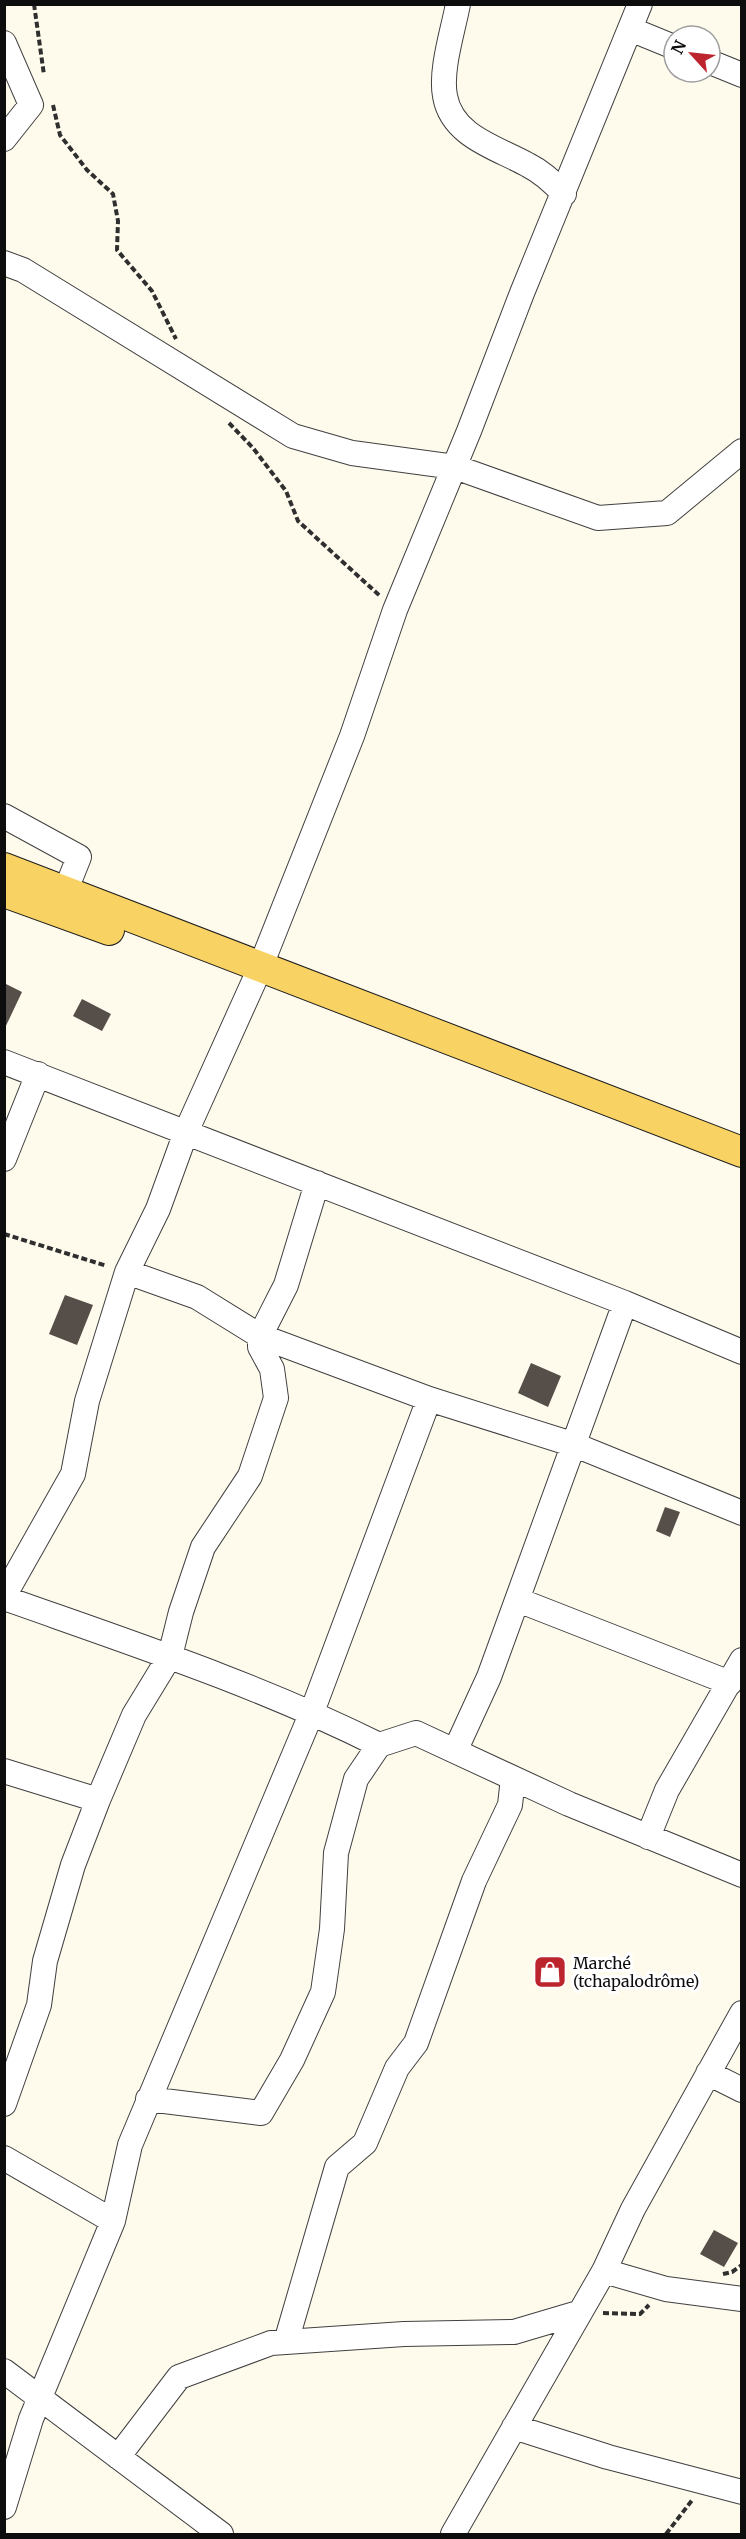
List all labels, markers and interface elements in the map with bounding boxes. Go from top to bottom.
north arrow [662,24,722,84]
text: N [667,37,691,57]
place label: Marché (tchapalodrôme) [573,1953,699,1991]
shop icon: Marché (tchapalodrôme) [532,1954,568,1990]

